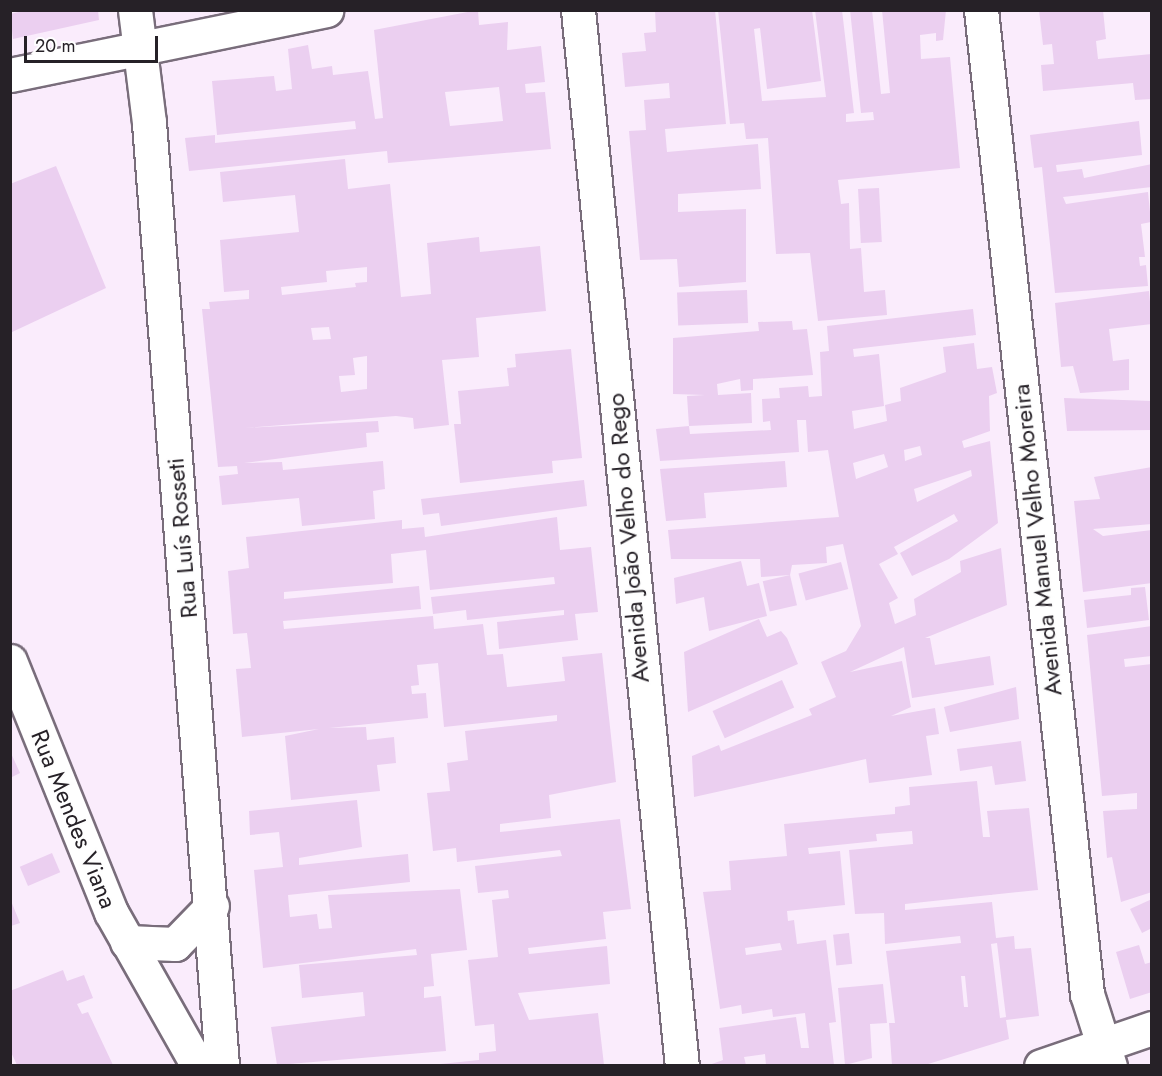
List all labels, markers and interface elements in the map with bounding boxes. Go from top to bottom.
scale bar [27,24,160,62]
text: 20 m [35,33,75,59]
street label: Avenida Manuel Velho Moreira [1006,383,1068,697]
street label: Avenida João Velho do Rego [601,392,655,684]
street label: Rua Luís Rosseti [161,457,203,619]
street label: Rua Mendes Viana [25,726,123,912]

